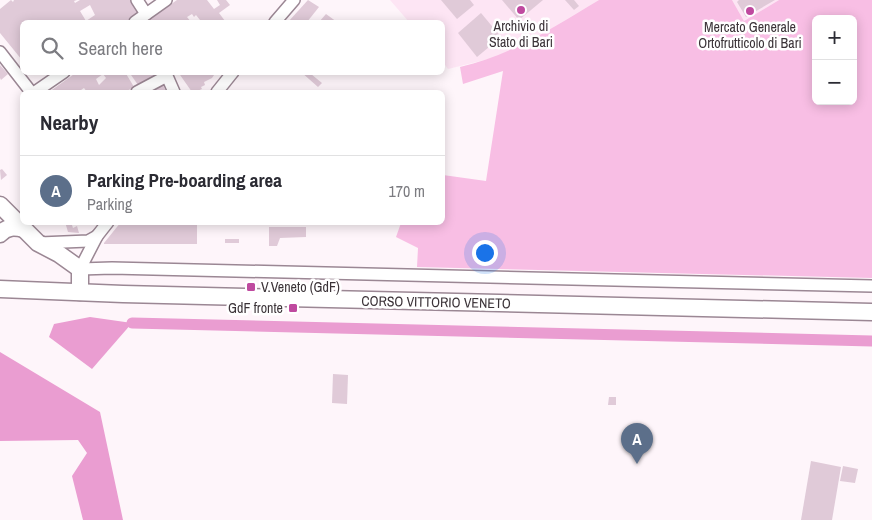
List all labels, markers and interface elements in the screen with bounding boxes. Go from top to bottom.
marker: Archivio di Stato di Bari [515,4,527,16]
marker: Mercato Generale Ortofrutticolo di Bari [744,5,756,17]
map controls [812,15,857,105]
button: + [812,15,857,60]
place label: Archivio di Stato di Bari [489,17,553,51]
place label: Mercato Generale Ortofrutticolo di Bari [698,18,802,52]
search box [20,20,445,75]
icon: search [38,34,66,62]
text: Search here [78,35,163,61]
button: − [812,60,857,105]
text: Nearby [40,108,98,137]
text: Parking Pre-boarding area [87,167,282,193]
text: A [51,180,61,202]
text: 170 m [389,180,425,202]
text: Parking [87,193,132,215]
your location [472,240,498,266]
place label: V.Veneto (GdF) [261,278,340,296]
marker: V.Veneto (GdF) [245,281,257,293]
street label: CORSO VITTORIO VENETO [361,292,511,312]
place label: GdF fronte [228,299,283,317]
marker: GdF fronte [287,302,299,314]
pin: A [621,423,653,464]

